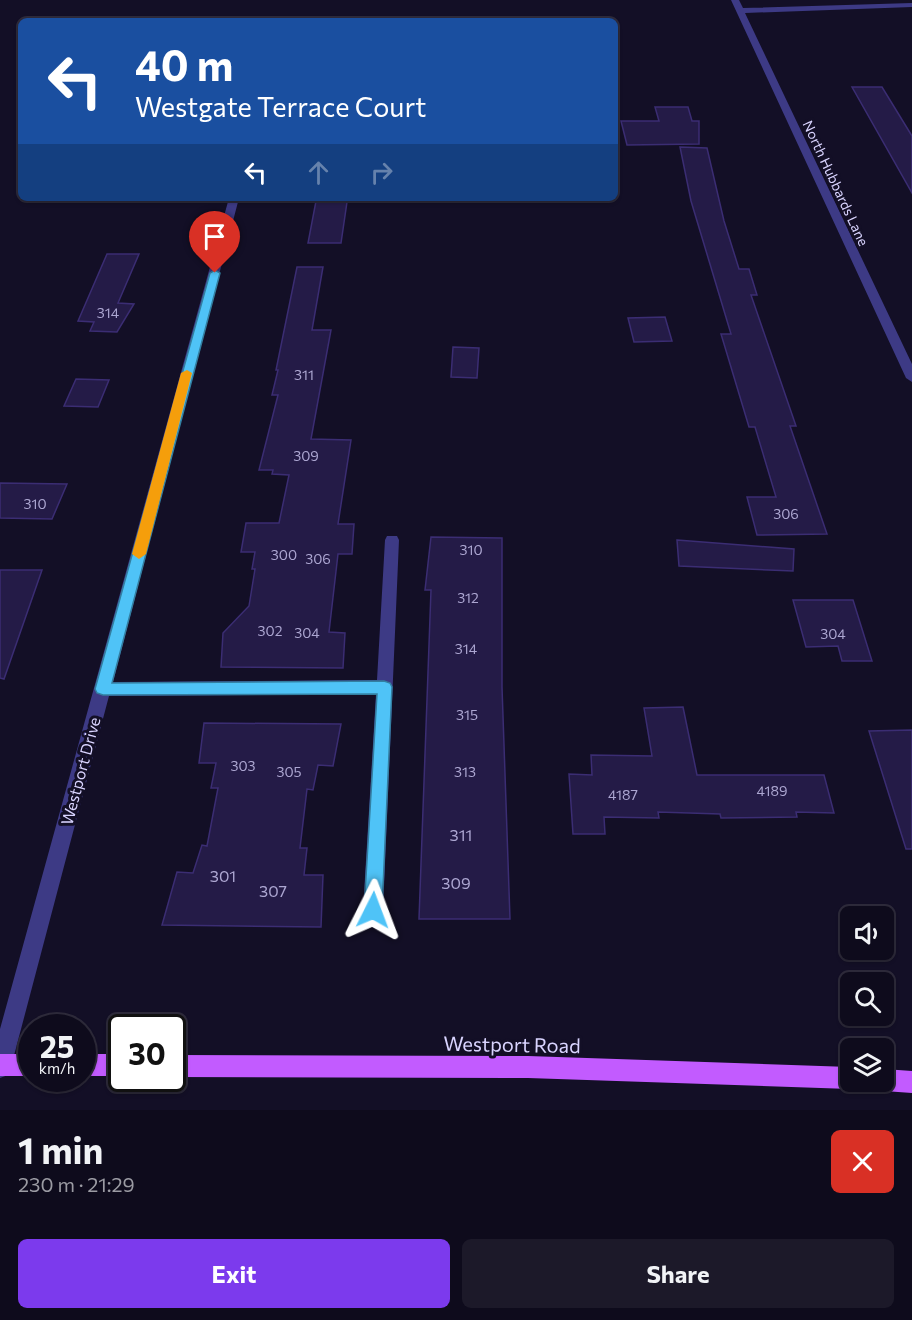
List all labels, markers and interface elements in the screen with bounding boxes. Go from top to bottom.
text: 40 m [135,38,233,90]
icon: left [36,42,114,120]
text: Westgate Terrace Court [135,90,426,123]
street label: North Hubbards Lane [799,118,873,248]
icon: left [239,156,272,189]
icon: ahead [302,156,335,189]
icon: right [365,156,398,189]
pin [189,211,240,273]
icon: arrive [198,220,231,253]
house number: 314 [97,304,120,321]
house number: 311 [294,366,314,383]
house number: 309 [293,447,319,464]
house number: 310 [23,495,47,512]
house number: 306 [773,505,799,522]
house number: 310 [459,541,483,558]
house number: 300 [271,546,297,563]
house number: 306 [305,550,331,567]
house number: 312 [457,589,479,606]
house number: 302 [258,622,283,639]
house number: 304 [294,624,320,641]
house number: 304 [820,625,846,642]
house number: 314 [455,640,478,657]
house number: 315 [456,706,478,723]
street label: Westport Drive [56,715,104,827]
house number: 303 [230,757,256,774]
house number: 305 [276,763,302,780]
house number: 313 [454,763,476,780]
house number: 4189 [757,782,787,799]
house number: 4187 [608,786,638,803]
house number: 311 [450,825,472,844]
house number: 301 [210,866,236,885]
house number: 309 [441,873,471,892]
position arrow [341,878,405,942]
house number: 307 [259,881,287,900]
map controls [840,906,894,1092]
button: sound [840,906,894,960]
button: search [840,972,894,1026]
speed limit sign: 30 [108,1014,186,1092]
text: 25 [40,1027,74,1064]
street label: Westport Road [443,1031,581,1057]
button: layers [840,1038,894,1092]
text: km/h [39,1059,75,1077]
text: 1 min [18,1127,103,1171]
button: close [831,1130,894,1193]
text: 230 m · 21:29 [18,1172,135,1196]
button: Exit [18,1239,450,1308]
button: Share [462,1239,894,1308]

